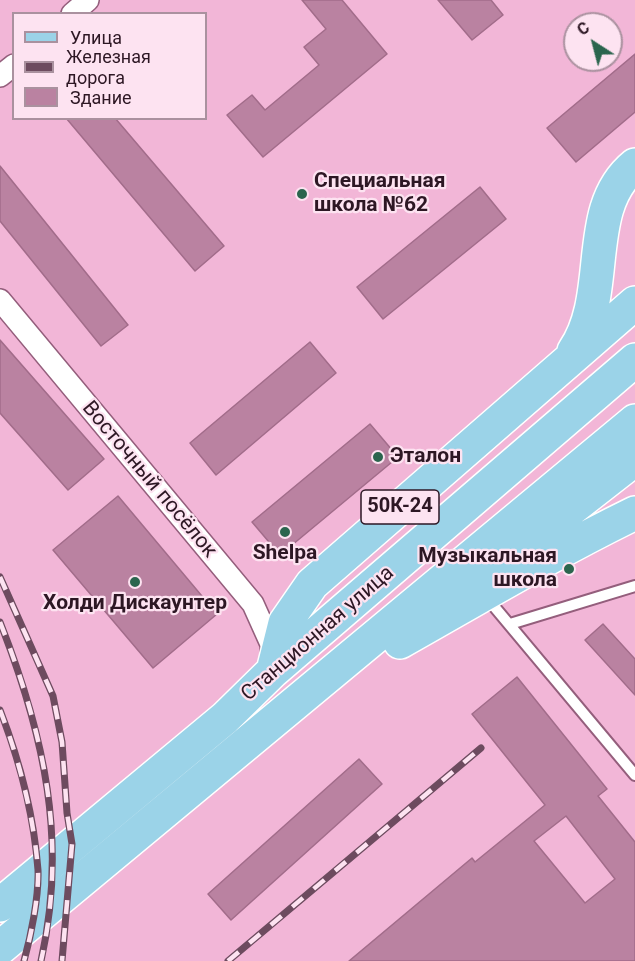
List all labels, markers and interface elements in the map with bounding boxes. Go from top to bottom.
legend [12,12,207,120]
north arrow [563,12,623,72]
text: С [573,18,593,39]
text: Улица [70,27,122,48]
text: Железная дорога [66,46,151,88]
text: Здание [70,87,132,108]
place label: Специальная школа №62 [314,169,445,219]
marker: Специальная школа №62 [295,187,309,201]
street label: Восточный посёлок [76,397,222,563]
place label: Эталон [390,444,461,470]
marker: Эталон [371,450,385,464]
road number: 50К-24 [361,490,439,524]
marker: Shelpa [278,525,292,539]
place label: Shelpa [253,541,317,567]
place label: Музыкальная школа [418,544,557,594]
street label: Станционная улица [237,561,399,707]
marker: Музыкальная школа [562,562,576,576]
marker: Холди Дискаунтер [128,575,142,589]
place label: Холди Дискаунтер [43,591,227,617]

